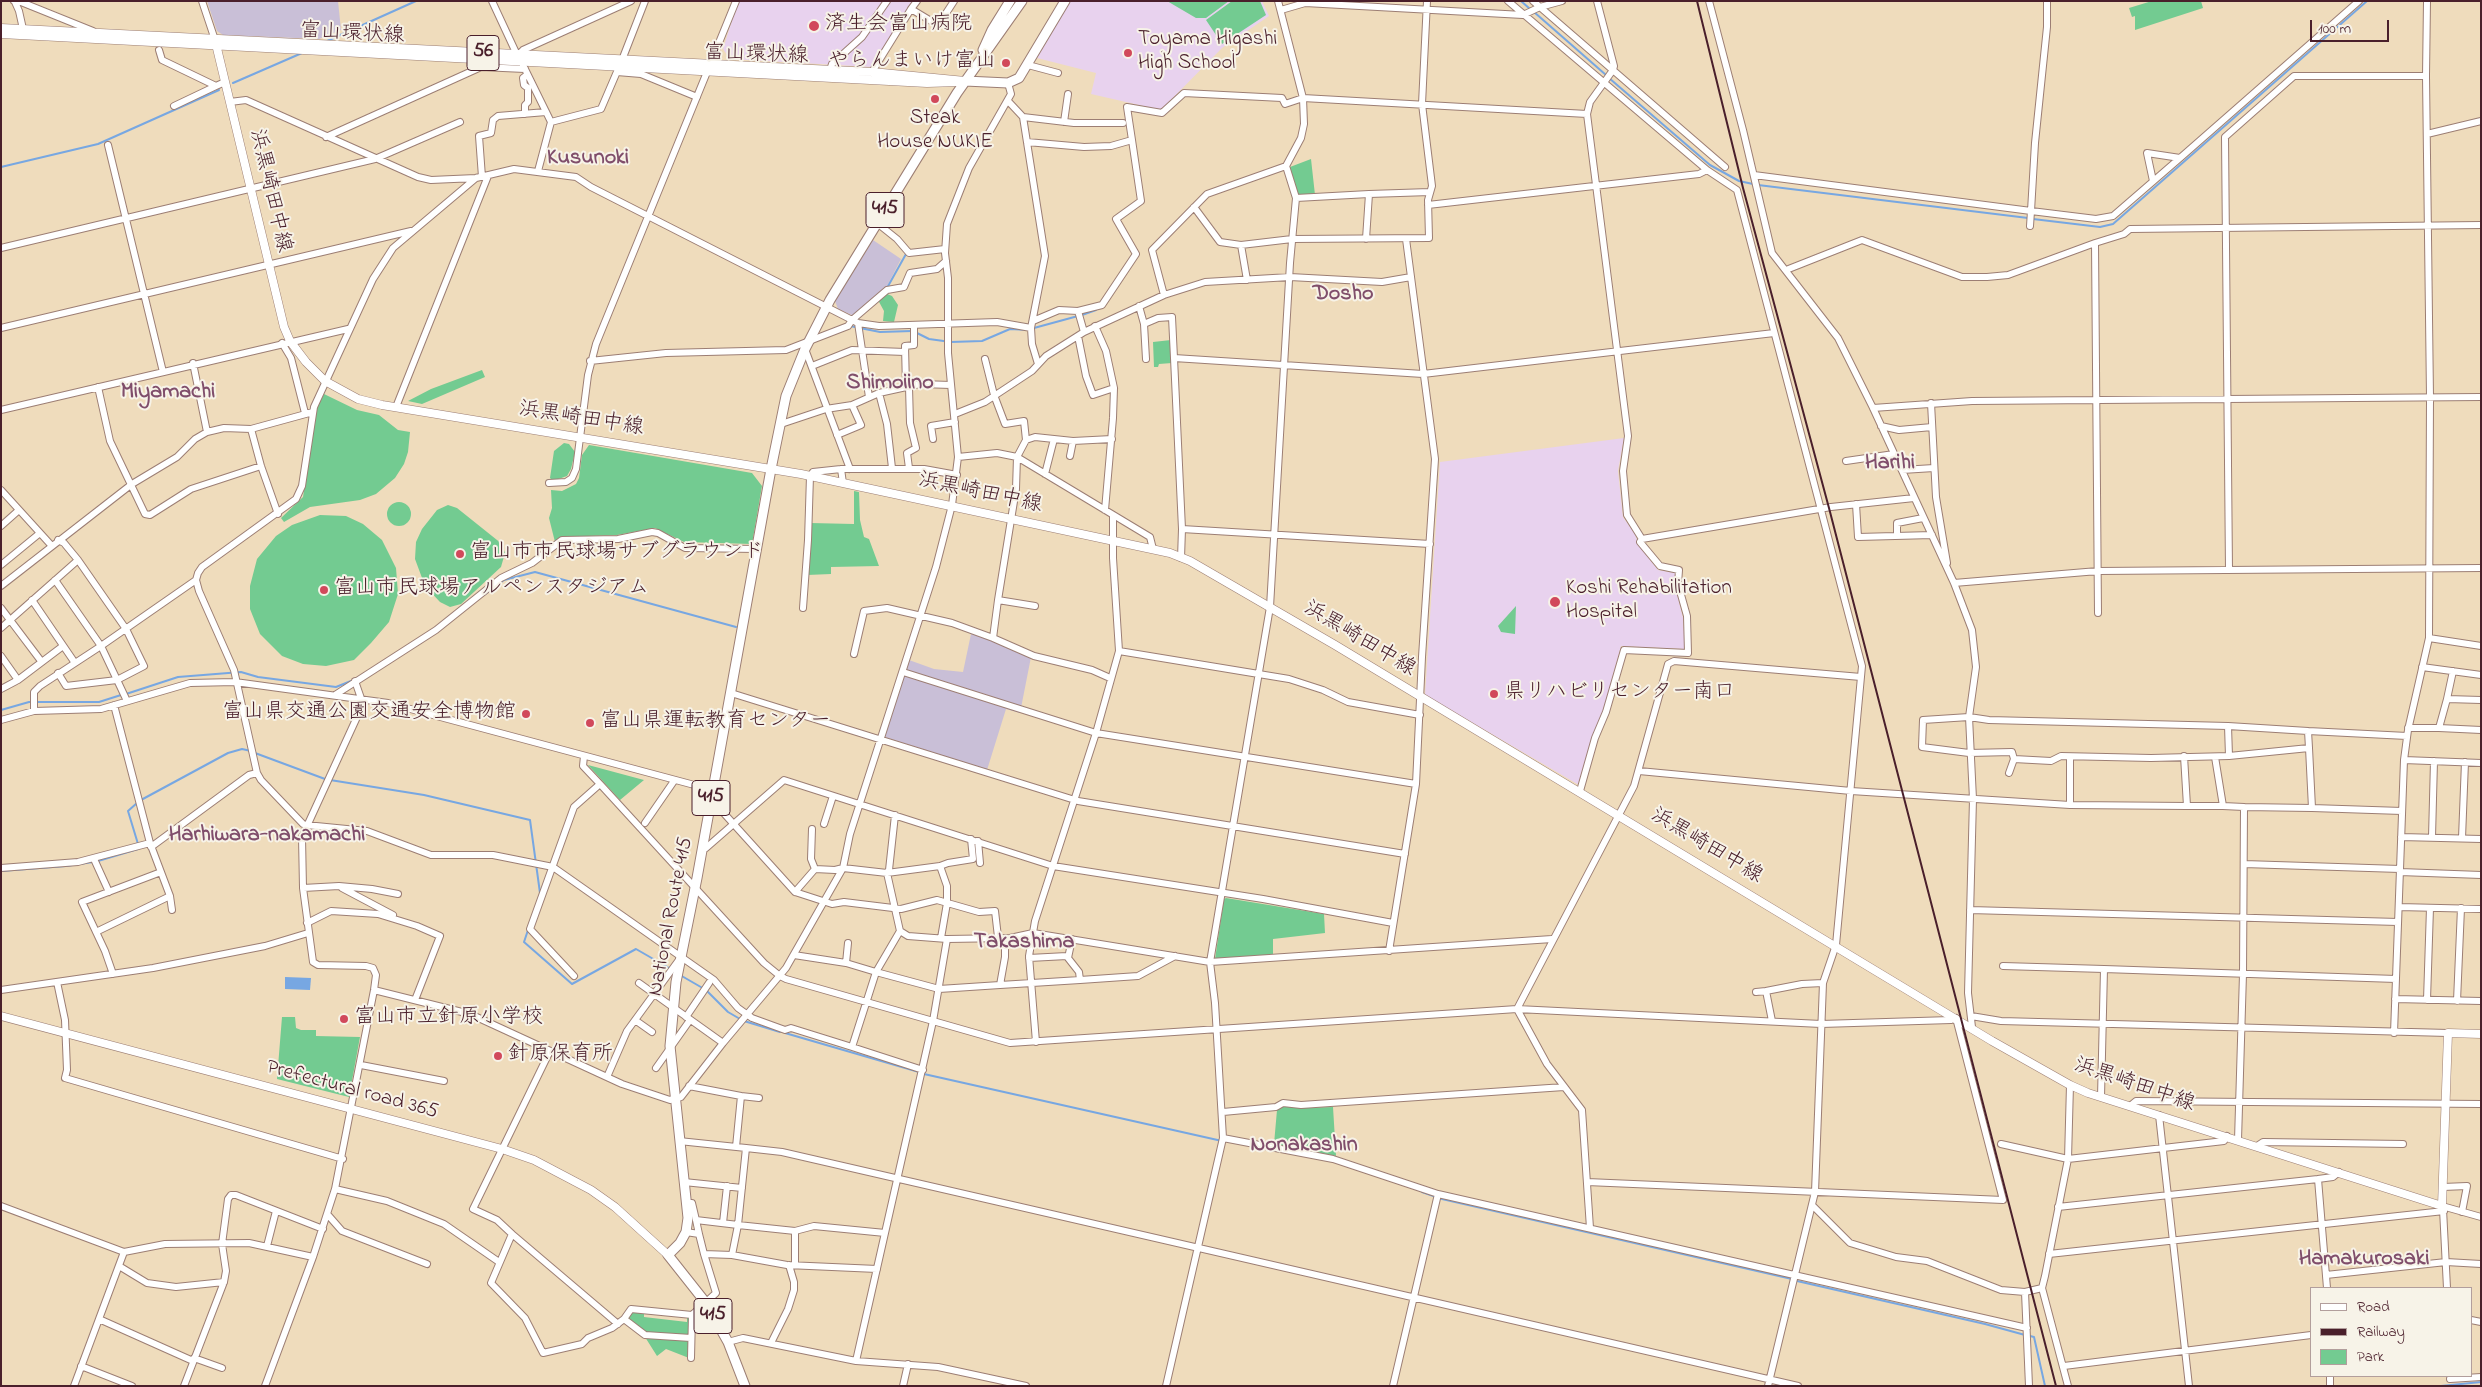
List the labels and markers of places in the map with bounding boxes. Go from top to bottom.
place label: 済生会富山病院 [825,13,972,39]
marker: 済生会富山病院 [807,19,821,33]
place label: Toyama Higashi High School [1138,28,1277,78]
marker: Toyama Higashi High School [1122,47,1134,59]
place label: やらんまいけ富山 [828,50,996,76]
marker: やらんまいけ富山 [1000,57,1012,69]
marker: Steak House NUKIE [929,93,941,105]
place label: Steak House NUKIE [877,107,993,157]
place label: 富山市市民球場サブグラウンド [470,541,764,567]
marker: 富山市市民球場サブグラウンド [454,548,466,560]
place label: 富山市民球場アルペンスタジアム [334,577,649,603]
place label: Koshi Rehabilitation Hospital [1566,577,1732,627]
marker: 富山市民球場アルペンスタジアム [318,584,330,596]
marker: Koshi Rehabilitation Hospital [1548,595,1562,609]
place label: 県リハビリセンター南口 [1504,681,1735,707]
marker: 県リハビリセンター南口 [1488,688,1500,700]
place label: 富山県交通公園交通安全博物館 [222,701,516,727]
marker: 富山県交通公園交通安全博物館 [520,708,532,720]
place label: 富山県運転教育センター [600,710,831,736]
marker: 富山県運転教育センター [584,717,596,729]
place label: 富山市立針原小学校 [354,1006,543,1032]
marker: 富山市立針原小学校 [338,1013,350,1025]
place label: 針原保育所 [508,1043,613,1069]
marker: 針原保育所 [492,1050,504,1062]

